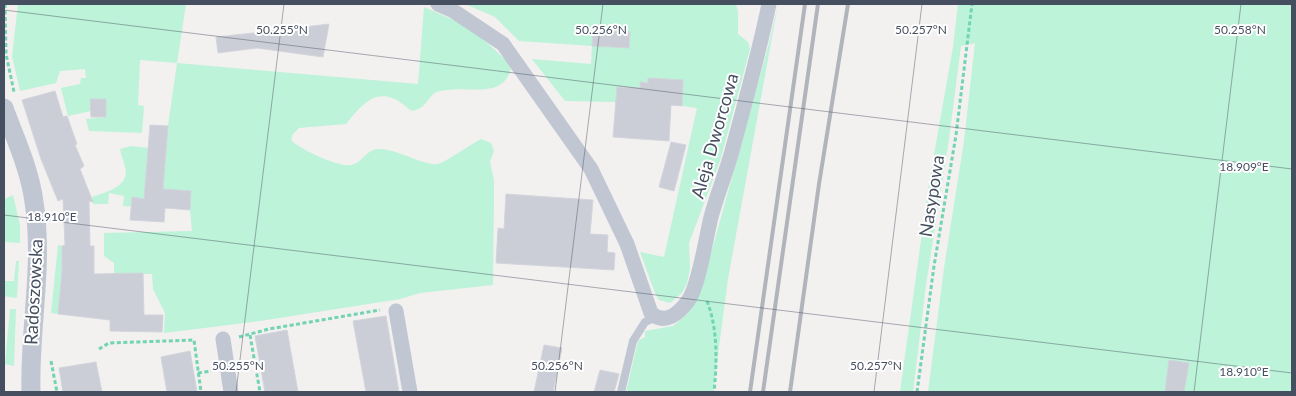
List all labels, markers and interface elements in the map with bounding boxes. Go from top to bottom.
text: 50.255°N [256,22,308,37]
text: 50.256°N [575,22,627,37]
text: 50.257°N [895,22,947,37]
text: 50.258°N [1214,22,1266,37]
street label: Aleja Dworcowa [686,71,742,201]
street label: Nasypowa [914,153,948,238]
text: 18.909°E [1219,159,1269,174]
text: 18.910°E [27,209,77,224]
street label: Radoszowska [19,238,47,346]
text: 50.255°N [212,358,264,373]
text: 50.256°N [531,358,583,373]
text: 50.257°N [850,358,902,373]
text: 18.910°E [1219,364,1269,379]

